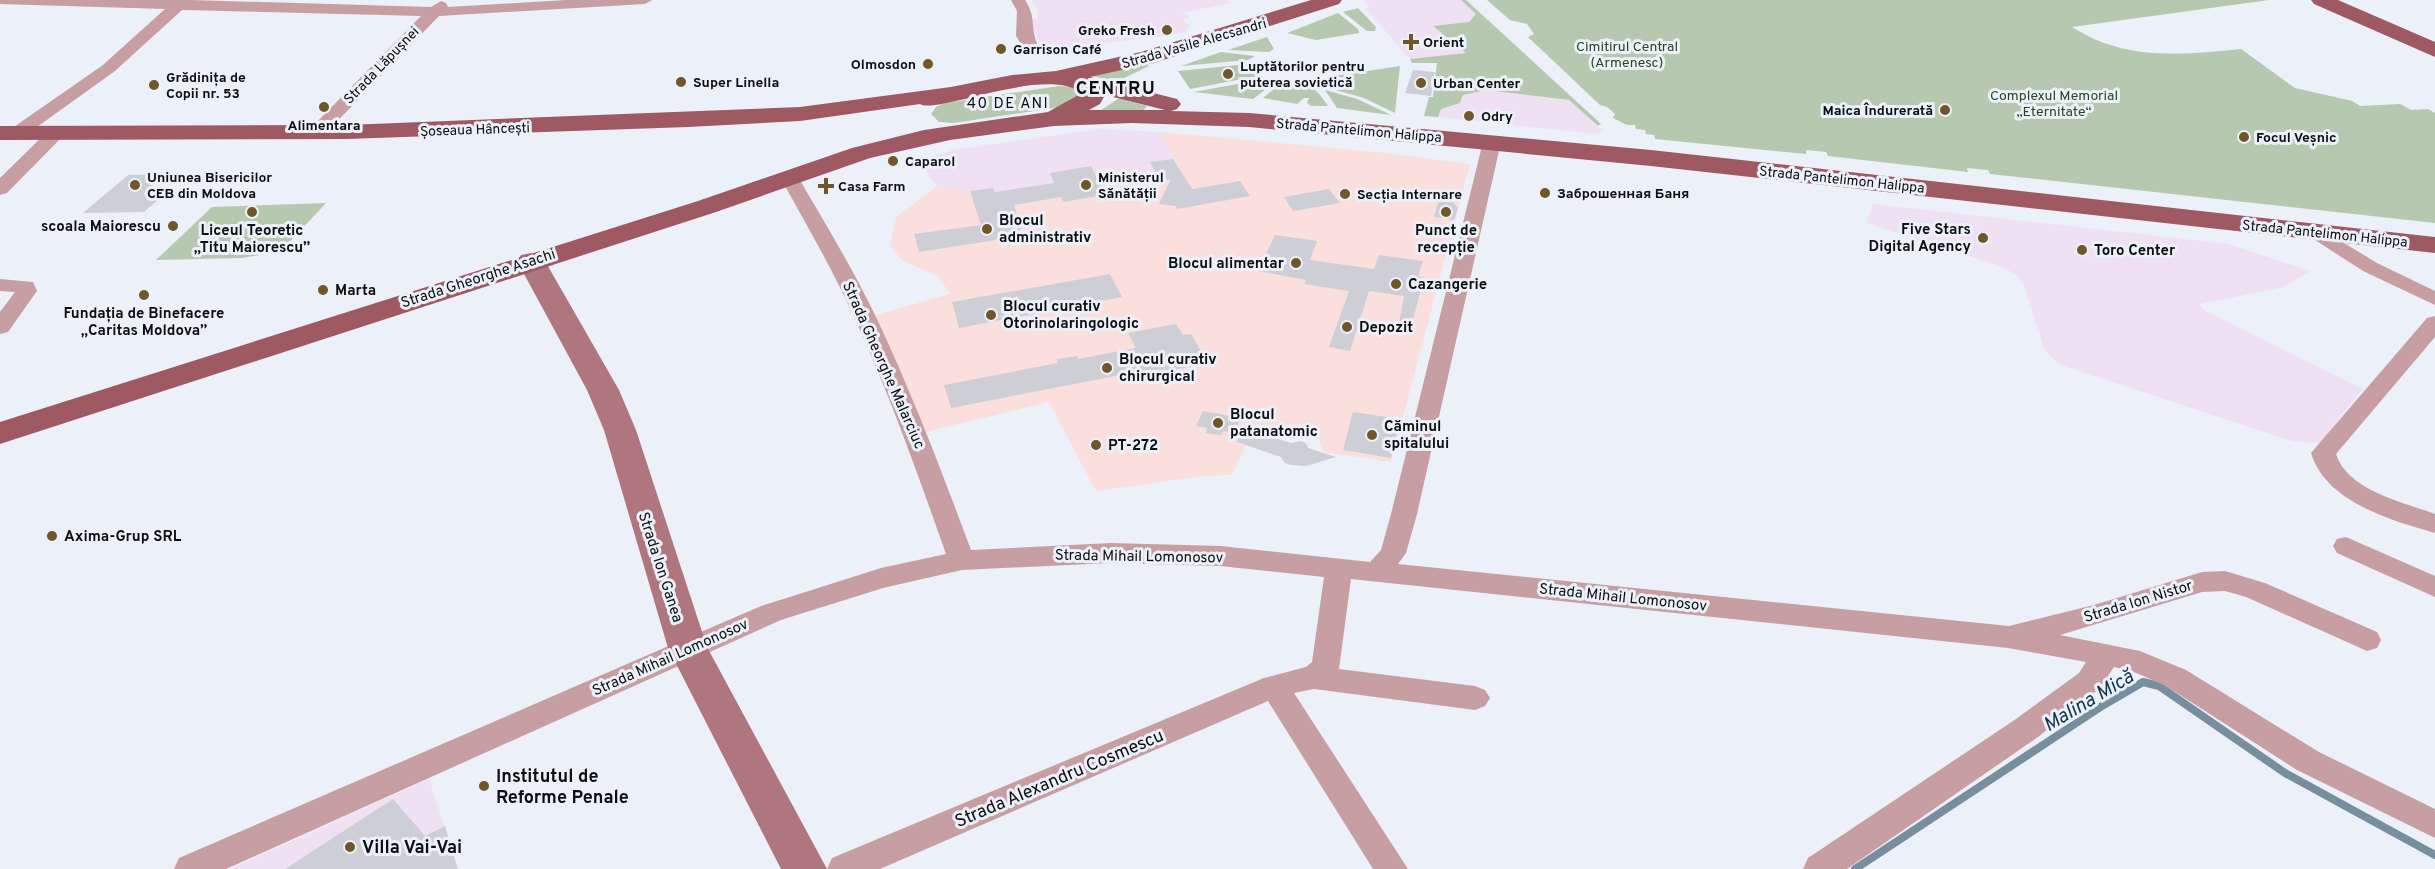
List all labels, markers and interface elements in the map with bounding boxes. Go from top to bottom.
street label: Strada Vasile Alecsandri [1120,16,1269,73]
place label: Greko Fresh [1078,23,1155,40]
marker: Greko Fresh [1160,23,1174,37]
street label: Strada Lăpușnei [341,24,423,108]
marker: Orient [1404,35,1418,49]
place label: Orient [1423,35,1464,52]
park label: Cimitirul Central (Armenesc) [1576,39,1678,72]
marker: Garrison Café [994,42,1008,56]
place label: Garrison Café [1013,42,1102,59]
place label: Olmosdon [851,57,916,74]
marker: Olmosdon [921,57,935,71]
place label: Luptătorilor pentru puterea sovietică [1240,59,1365,92]
marker: Luptătorilor pentru puterea sovietică [1221,67,1235,81]
place label: Grădinița de Copii nr. 53 [166,70,246,103]
marker: Super Linella [674,75,688,89]
place label: Super Linella [693,75,779,92]
marker: Urban Center [1414,76,1428,90]
place label: Urban Center [1433,76,1521,93]
marker: Grădinița de Copii nr. 53 [147,78,161,92]
district label: CENTRU [1076,78,1156,101]
park label: Complexul Memorial „Eternitate“ [1990,88,2118,121]
district label: 40 DE ANI [967,95,1049,114]
marker: Alimentara [317,100,331,114]
place label: Maica Îndurerată [1822,102,1933,120]
marker: Maica Îndurerată [1938,103,1952,117]
marker: Odry [1462,109,1476,123]
place label: Odry [1481,109,1513,126]
street label: Strada Pantelimon Halippa [1275,116,1442,147]
place label: Alimentara [287,118,361,135]
street label: Șoseaua Hâncești [420,120,530,141]
marker: Focul Veșnic [2237,130,2251,144]
place label: Focul Veșnic [2256,130,2336,147]
marker: Caparol [886,154,900,168]
place label: Caparol [905,154,955,171]
street label: Strada Pantelimon Halippa [1758,163,1925,198]
place label: Uniunea Bisericilor CEB din Moldova [147,170,272,203]
place label: Ministerul Sănătății [1098,170,1164,203]
marker: Uniunea Bisericilor CEB din Moldova [128,178,142,192]
marker: Ministerul Sănătății [1079,178,1093,192]
marker: Casa Farm [819,179,833,193]
place label: Casa Farm [838,179,905,196]
marker: Заброшенная Баня [1538,186,1552,200]
place label: Заброшенная Баня [1557,186,1689,203]
marker: Secția Internare [1338,187,1352,201]
place label: Secția Internare [1357,187,1462,204]
marker: Liceul Teoretic „Titu Maiorescu” [245,205,259,219]
marker: Punct de recepție [1439,205,1453,219]
place label: Blocul administrativ [999,212,1091,248]
street label: Strada Pantelimon Halippa [2241,217,2408,252]
place label: scoala Maiorescu [41,218,161,237]
marker: scoala Maiorescu [166,219,180,233]
place label: Five Stars Digital Agency [1869,221,1971,257]
place label: Liceul Teoretic „Titu Maiorescu” [194,222,310,258]
marker: Blocul administrativ [980,222,994,236]
place label: Punct de recepție [1415,222,1477,258]
marker: Five Stars Digital Agency [1976,231,1990,245]
place label: Toro Center [2094,242,2176,261]
marker: Toro Center [2075,243,2089,257]
street label: Strada Gheorghe Asachi [399,245,558,313]
place label: Blocul alimentar [1168,255,1285,274]
marker: Blocul alimentar [1289,256,1303,270]
place label: Cazangerie [1408,276,1487,295]
marker: Cazangerie [1389,277,1403,291]
street label: Strada Gheorghe Malarciuc [837,279,928,452]
place label: Marta [335,282,376,301]
marker: Marta [316,283,330,297]
marker: Fundația de Binefacere „Caritas Moldova” [137,288,151,302]
place label: Blocul curativ Otorinolaringologic [1003,298,1139,334]
place label: Fundația de Binefacere „Caritas Moldova” [64,305,224,341]
marker: Blocul curativ Otorinolaringologic [984,308,998,322]
place label: Depozit [1359,319,1413,338]
marker: Depozit [1340,320,1354,334]
place label: Blocul curativ chirurgical [1119,351,1217,387]
marker: Blocul curativ chirurgical [1100,361,1114,375]
place label: Blocul patanatomic [1230,406,1318,442]
marker: Blocul patanatomic [1211,416,1225,430]
place label: Căminul spitalului [1384,418,1449,454]
marker: Căminul spitalului [1365,428,1379,442]
place label: PT-272 [1108,437,1158,456]
marker: PT-272 [1089,438,1103,452]
street label: Strada Ion Ganea [633,510,686,625]
place label: Axima-Grup SRL [64,528,182,547]
marker: Axima-Grup SRL [45,529,59,543]
street label: Strada Mihail Lomonosov [1055,547,1224,568]
street label: Strada Ion Nistor [2082,577,2195,628]
street label: Strada Mihail Lomonosov [1538,580,1708,617]
street label: Strada Mihail Lomonosov [590,615,752,701]
water label: Malina Mică [2039,664,2140,739]
street label: Strada Alexandru Cosmescu [952,725,1168,834]
place label: Institutul de Reforme Penale [496,766,629,810]
marker: Institutul de Reforme Penale [477,779,491,793]
place label: Villa Vai-Vai [362,837,462,860]
marker: Villa Vai-Vai [343,840,357,854]

